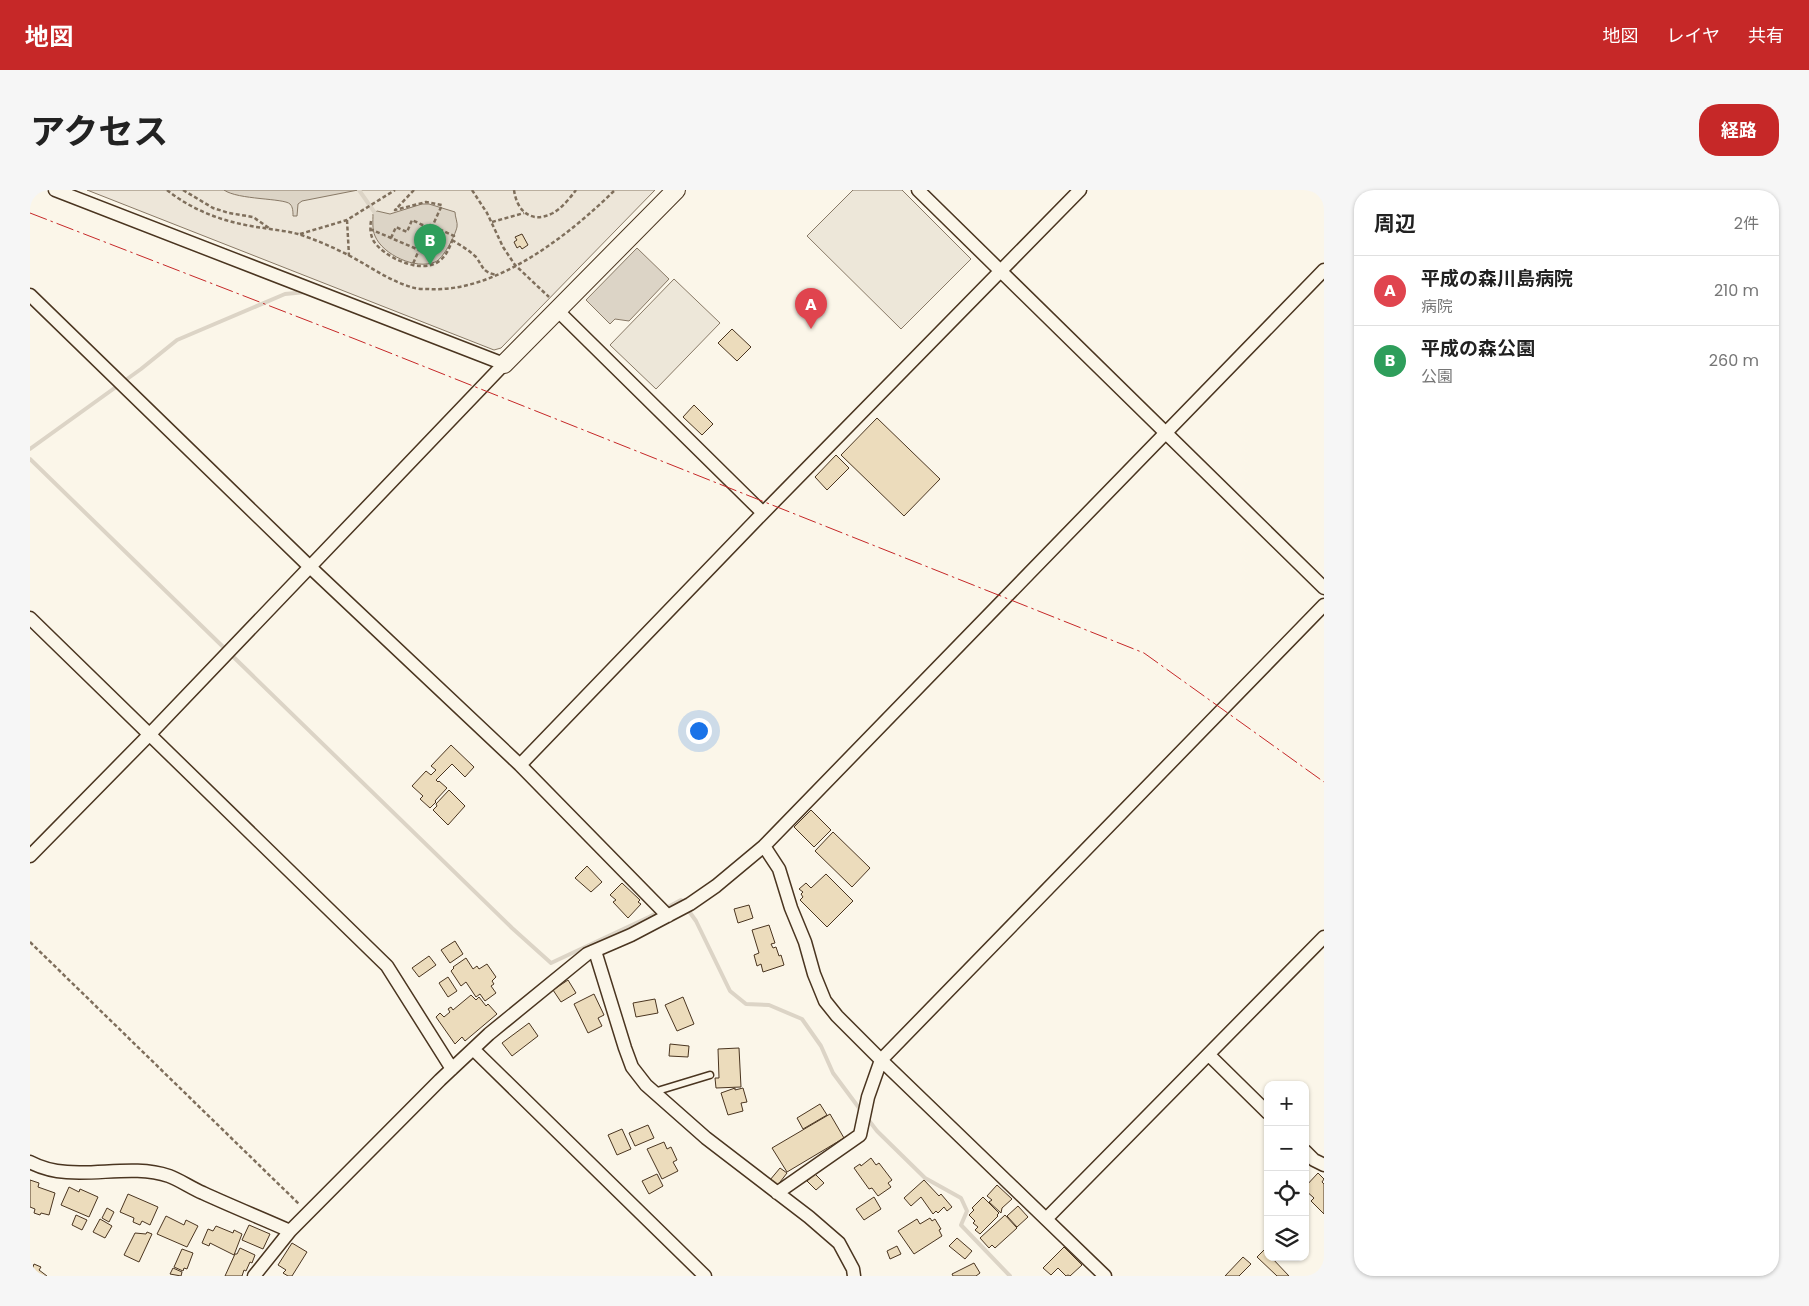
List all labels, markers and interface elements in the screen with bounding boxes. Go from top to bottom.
text: 地図 [25,20,73,53]
text: 地図 [1603,23,1639,48]
text: レイヤ [1667,23,1720,48]
text: 共有 [1748,23,1784,48]
button: 経路 [1699,104,1779,156]
text: アクセス [30,107,168,156]
text: 周辺 [1374,209,1416,238]
text: 2件 [1734,212,1759,235]
pin: B [414,224,446,265]
text: 平成の森川島病院 [1421,265,1573,292]
text: A [1384,279,1396,302]
text: 210 m [1714,279,1759,302]
pin: A [795,288,827,329]
text: 病院 [1421,295,1453,318]
text: 平成の森公園 [1421,335,1535,362]
text: B [1385,349,1395,372]
text: 260 m [1709,349,1759,372]
text: 公園 [1421,365,1453,388]
your location [686,718,712,744]
map controls [1264,1081,1309,1261]
button: + [1264,1081,1309,1126]
button: − [1264,1126,1309,1171]
button: locate [1264,1171,1309,1216]
button: layers [1264,1216,1309,1261]

